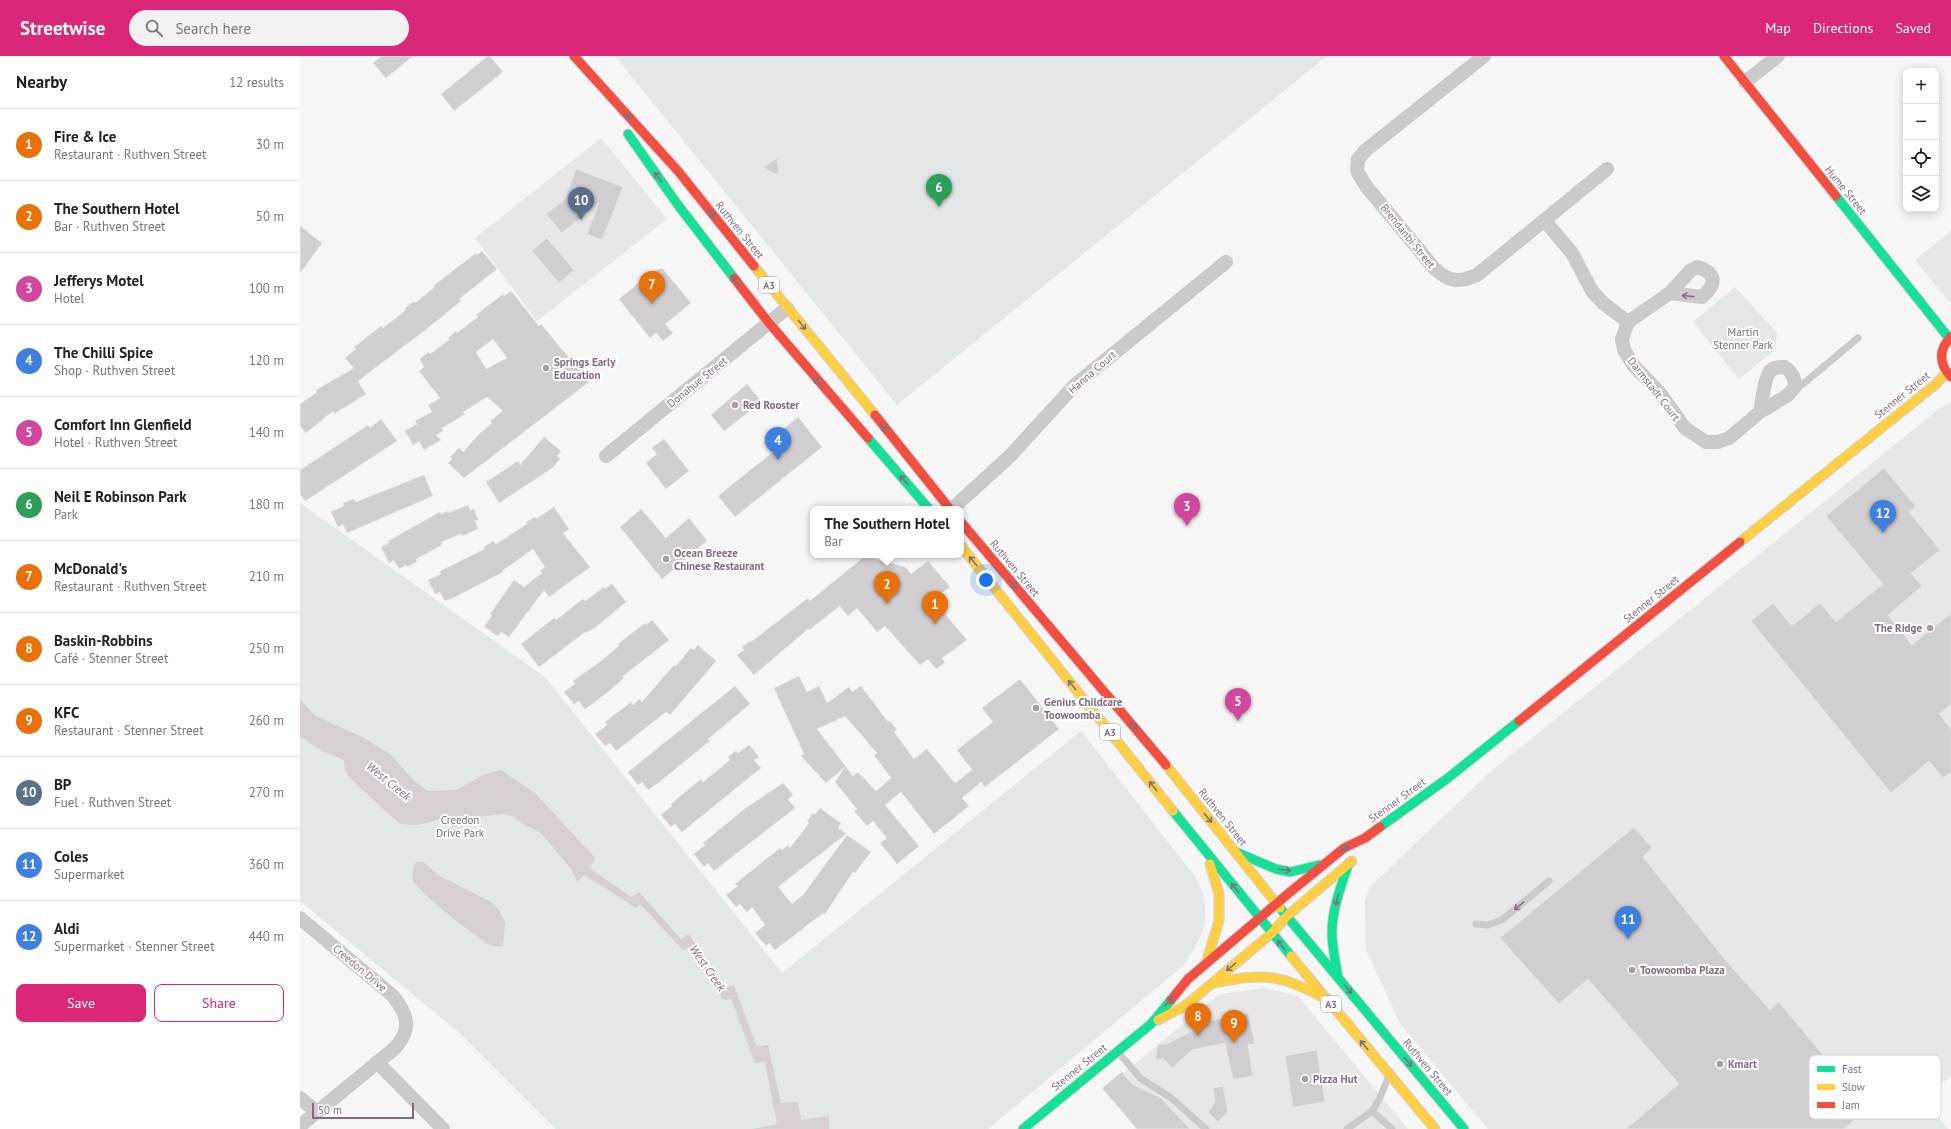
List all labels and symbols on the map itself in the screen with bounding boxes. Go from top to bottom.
one-way arrow [622,110,631,120]
street label: Hume Street [1822,163,1870,217]
one-way arrow [654,172,662,183]
pin: 6 [926,174,952,207]
pin: 10 [568,187,594,220]
street label: Ruthven Street [713,198,768,262]
street label: Brendanbi Street [1378,201,1438,271]
one-way arrow [707,208,716,219]
pin: 7 [639,271,665,304]
one-way arrow [732,275,740,286]
road number: A3 [759,277,779,293]
one-way arrow [1682,292,1695,299]
one-way arrow [797,320,806,331]
park label: Martin Stenner Park [1713,325,1774,352]
street label: Hanna Court [1065,347,1119,397]
street label: Donahue Street [664,353,730,410]
street label: Darmstadt Court [1625,354,1683,424]
place label: Springs Early Education [554,355,616,382]
marker: Springs Early Education [541,363,551,373]
street label: Stenner Street [1871,368,1933,422]
one-way arrow [814,377,823,387]
place label: Red Rooster [743,398,799,412]
marker: Red Rooster [730,400,740,410]
one-way arrow [879,421,888,432]
pin: 4 [765,427,791,460]
one-way arrow [899,474,908,485]
pin: 3 [1174,493,1200,526]
pin: 12 [1870,500,1896,533]
street label: Ruthven Street [987,537,1043,599]
place label: Ocean Breeze Chinese Restaurant [674,546,765,573]
marker: Ocean Breeze Chinese Restaurant [661,554,671,564]
one-way arrow [969,556,978,567]
your location [976,570,996,590]
pin: 2 [874,571,900,604]
street label: Stenner Street [1620,572,1682,626]
one-way arrow [1008,579,1017,589]
pin: 1 [922,591,948,624]
place label: The Ridge [1874,621,1922,635]
marker: The Ridge [1925,623,1935,633]
one-way arrow [1067,680,1076,690]
pin: 5 [1225,688,1251,721]
place label: Genius Childcare Toowoomba [1044,695,1123,722]
marker: Genius Childcare Toowoomba [1031,703,1041,713]
one-way arrow [1128,720,1137,730]
road number: A3 [1100,724,1120,740]
water label: West Creek [364,758,415,804]
street label: Stenner Street [1366,774,1429,825]
one-way arrow [1149,781,1157,792]
street label: Ruthven Street [1196,785,1251,849]
one-way arrow [1204,812,1213,823]
park label: Creedon Drive Park [436,813,485,840]
one-way arrow [1338,845,1349,853]
one-way arrow [1278,867,1291,874]
one-way arrow [1230,882,1239,893]
one-way arrow [1333,893,1340,906]
one-way arrow [1513,901,1524,910]
pin: 11 [1615,906,1641,939]
one-way arrow [1277,939,1286,950]
street label: Creedon Drive [330,941,390,995]
water label: West Creek [687,942,730,995]
one-way arrow [1226,962,1237,971]
place label: Toowoomba Plaza [1640,963,1725,977]
marker: Toowoomba Plaza [1627,965,1637,975]
one-way arrow [1344,984,1352,995]
one-way arrow [1165,996,1174,1006]
road number: A3 [1321,996,1341,1012]
pin: 8 [1185,1003,1211,1036]
pin: 9 [1221,1010,1247,1043]
street label: Ruthven Street [1400,1036,1456,1098]
one-way arrow [1360,1039,1369,1050]
street label: Stenner Street [1048,1040,1110,1094]
legend [1809,1055,1941,1119]
one-way arrow [1404,1057,1413,1068]
place label: Kmart [1728,1057,1757,1071]
marker: Kmart [1715,1059,1725,1069]
text: Fast [1842,1062,1862,1076]
place label: Pizza Hut [1313,1072,1358,1086]
marker: Pizza Hut [1300,1074,1310,1084]
text: Slow [1842,1080,1865,1094]
text: Jam [1841,1098,1860,1112]
scale bar [312,1101,414,1120]

